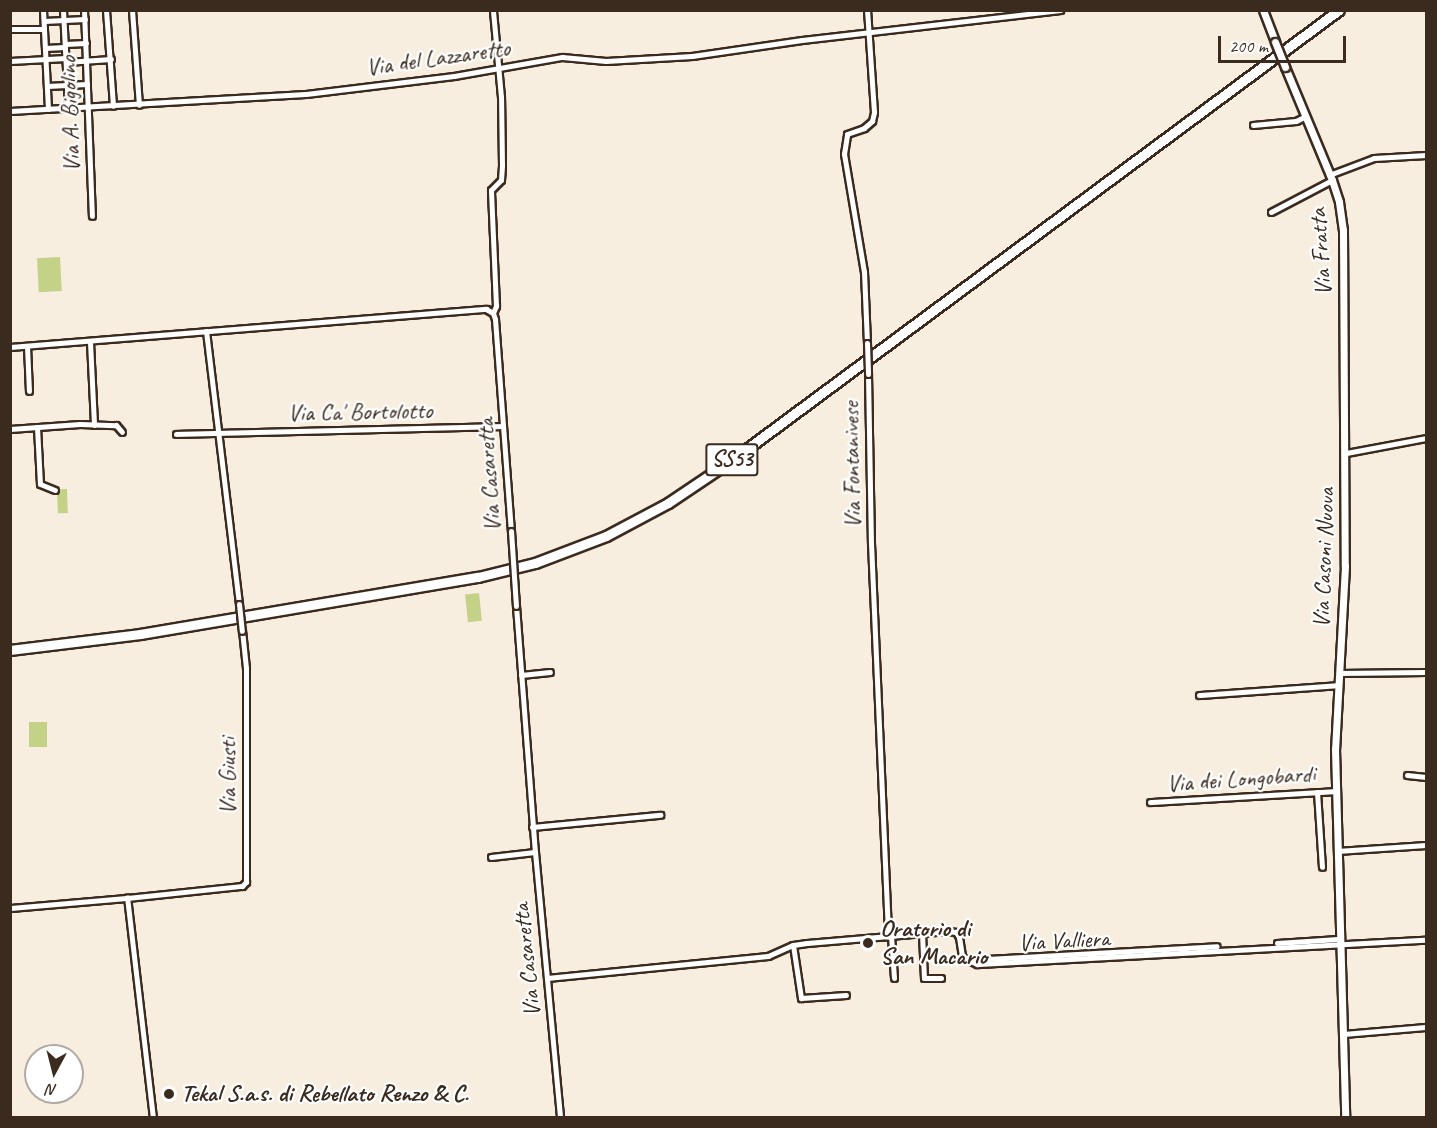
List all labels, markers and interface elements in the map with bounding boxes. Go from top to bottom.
scale bar [1221,24,1348,62]
street label: Via del Lazzaretto [364,34,512,82]
text: 200 m [1229,35,1268,57]
street label: Via A. Bigolino [54,55,86,173]
street label: Via Fratta [1304,208,1338,296]
street label: Via Ca' Bortolotto [287,396,433,428]
street label: Via Fontanivese [837,402,867,528]
street label: Via Casaretta [471,417,507,533]
road number: SS53 [705,441,759,479]
street label: Via Casoni Nuova [1307,487,1341,629]
street label: Via Giusti [214,737,242,815]
street label: Via dei Longobardi [1166,759,1316,799]
street label: Via Casaretta [507,902,547,1018]
place label: Oratorio di San Macario [880,915,988,971]
street label: Via Valliera [1017,924,1111,958]
marker: Oratorio di San Macario [861,936,875,950]
north arrow [24,1044,84,1104]
text: N [46,1079,58,1100]
place label: Tekal S.a.s. di Rebellato Renzo & C. [181,1080,468,1108]
marker: Tekal S.a.s. di Rebellato Renzo & C. [162,1087,176,1101]

